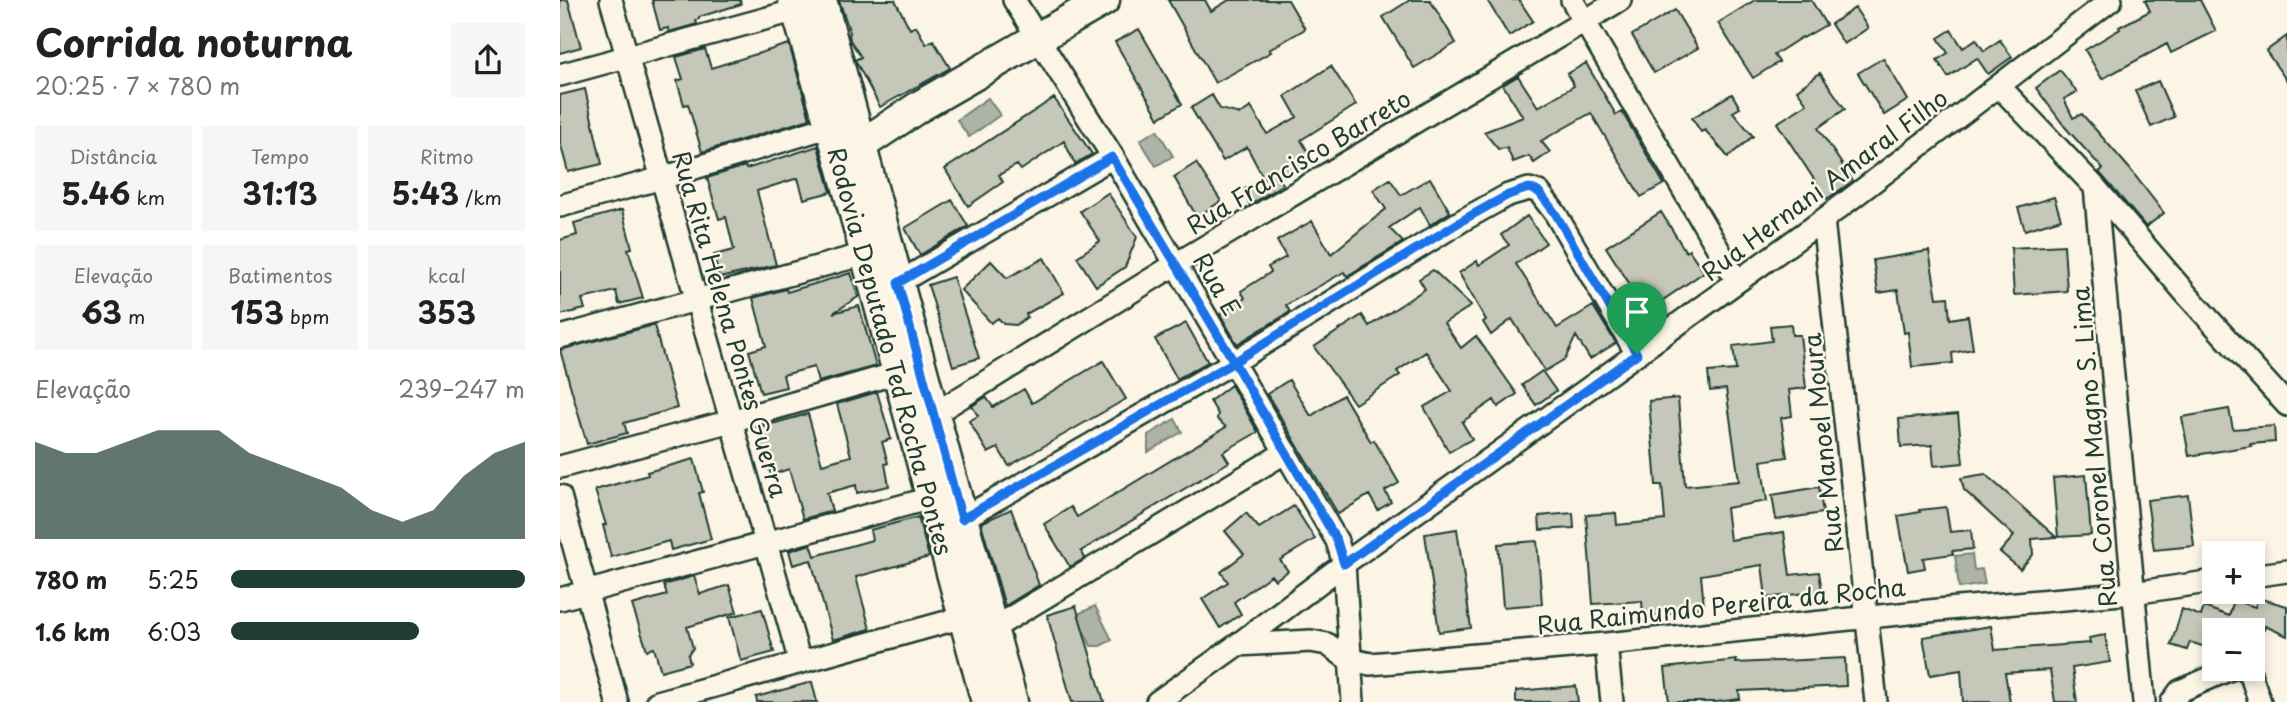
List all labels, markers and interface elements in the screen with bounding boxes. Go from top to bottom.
text: Corrida noturna [35,13,353,70]
button: share [451,23,525,97]
text: 20:25 · 7 × 780 m [35,68,240,103]
street label: Rua Hernani Amaral Filho [1693,79,1955,289]
street label: Rua Francisco Barreto [1179,80,1417,242]
text: Distância [70,142,157,170]
text: Tempo [251,142,309,170]
text: Ritmo [420,142,473,170]
street label: Rodovia Deputado Ted Rocha Pontes [819,143,963,559]
street label: Rua Rita Helena Pontes Guerra [664,146,798,502]
text: 5.46 [62,170,130,215]
text: 31:13 [242,170,318,215]
text: 5:43 [392,170,459,215]
text: km [130,183,165,211]
text: /km [459,183,502,211]
street label: Rua E [1185,246,1251,322]
text: Elevação [74,261,153,289]
text: Batimentos [228,261,332,289]
text: kcal [428,261,466,289]
pin [1607,282,1667,354]
street label: Rua Coronel Magno S. Lima [2061,285,2125,609]
text: 63 [81,289,122,334]
text: 153 [231,289,284,334]
text: 353 [417,289,476,334]
icon: arrive [1618,293,1656,331]
text: m [122,302,145,330]
text: bpm [284,302,329,330]
street label: Rua Manoel Moura [1793,331,1851,555]
text: Elevação [35,371,131,406]
text: 239–247 m [398,371,525,406]
map controls [2202,541,2265,681]
button: + [2202,541,2265,604]
text: 780 m [35,562,107,597]
text: 5:25 [147,562,199,597]
street label: Rua Raimundo Pereira da Rocha [1535,568,1907,642]
text: 1.6 km [35,614,110,649]
text: 6:03 [147,614,201,649]
button: − [2202,618,2265,681]

